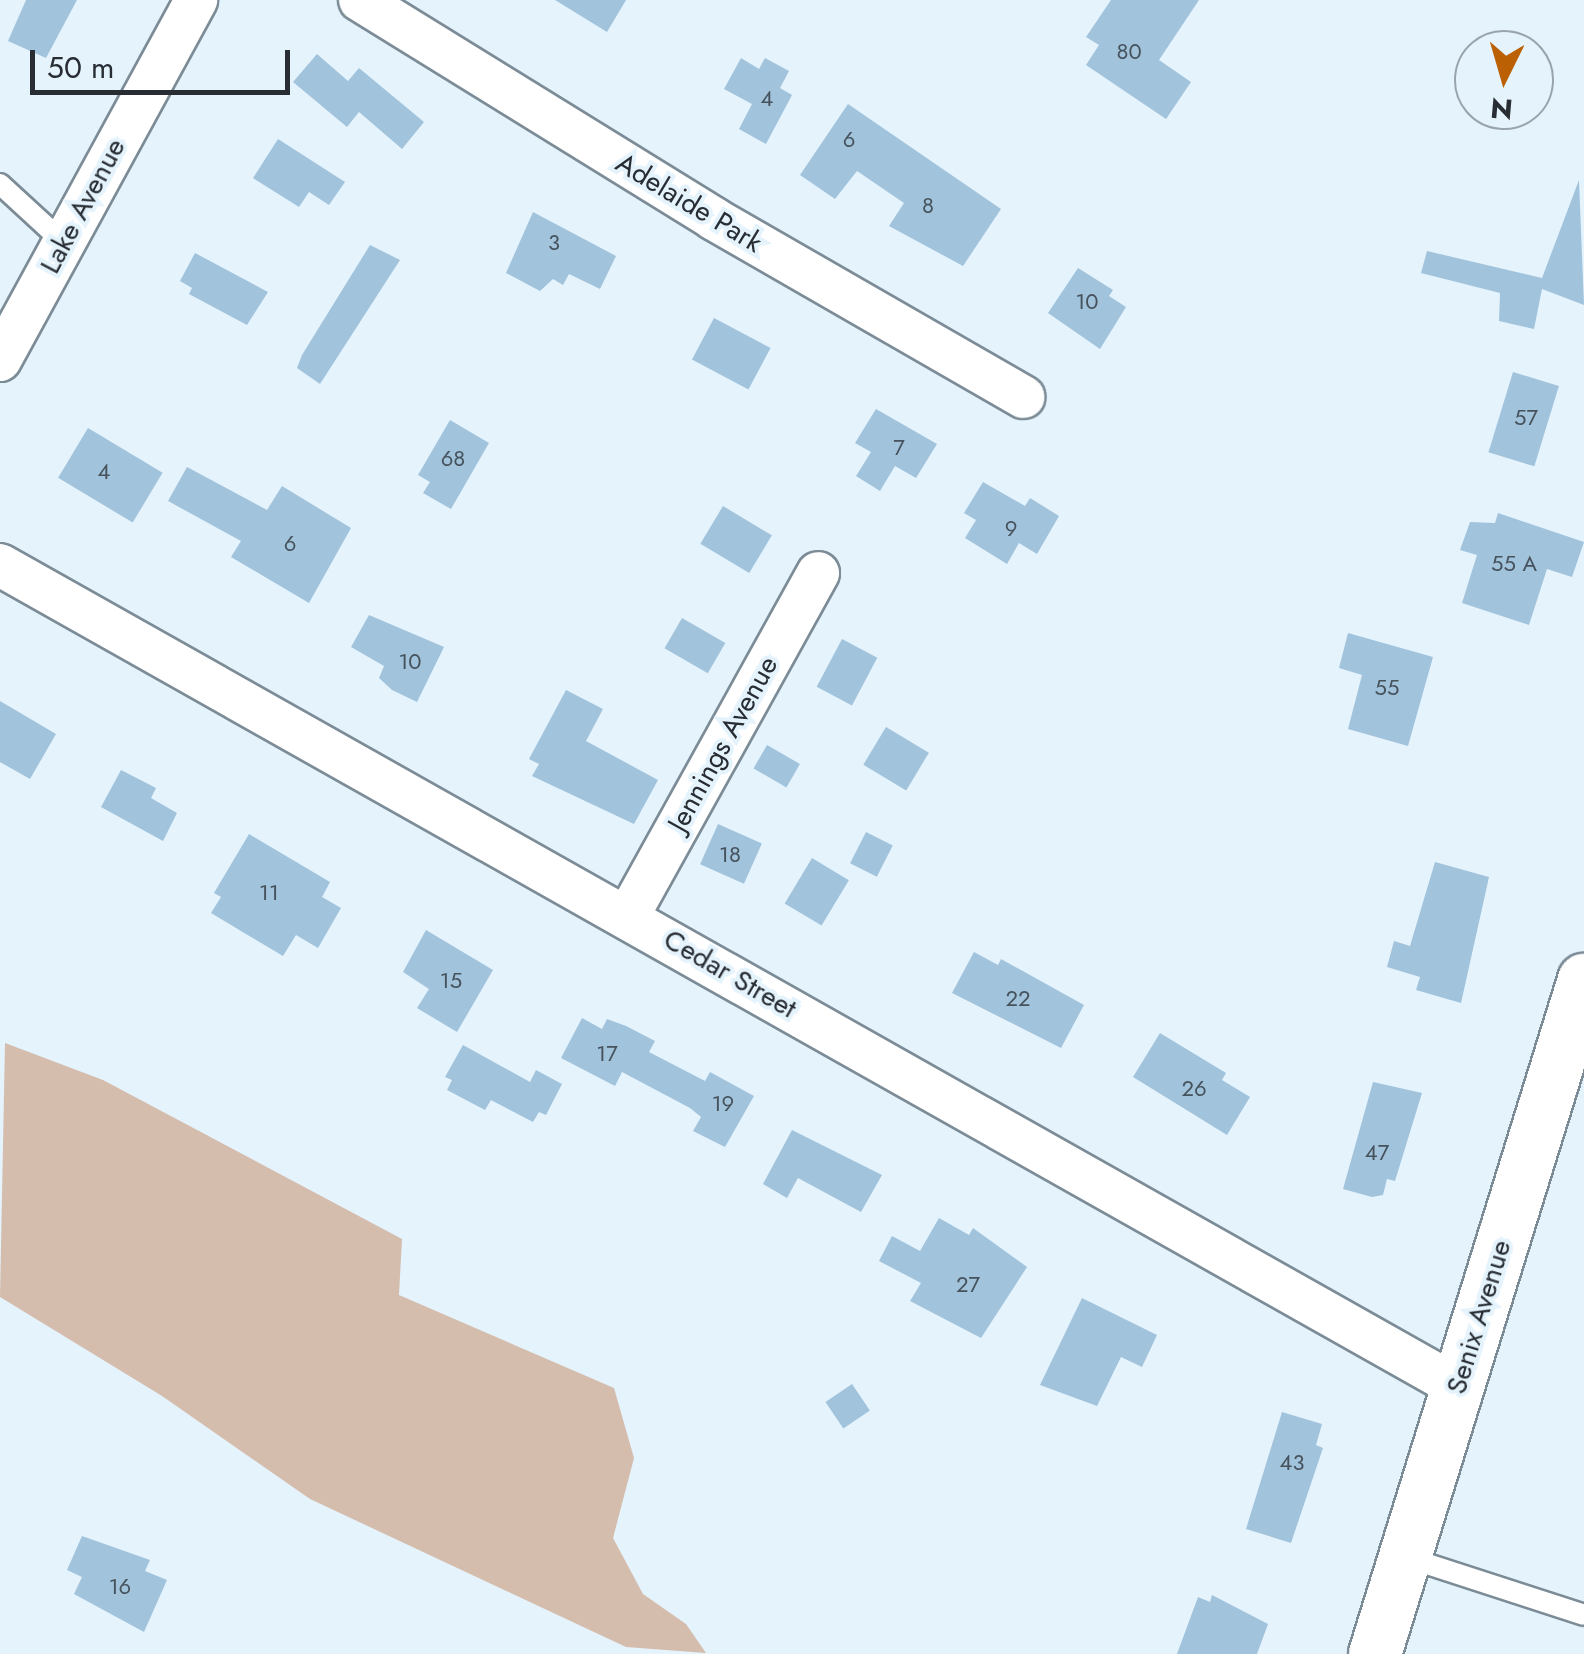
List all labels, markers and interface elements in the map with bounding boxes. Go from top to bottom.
scale bar [35,30,295,92]
north arrow [1454,30,1554,130]
house number: 80 [1116,39,1142,65]
text: 50 m [47,46,114,89]
house number: 4 [761,86,773,112]
text: N [1489,87,1514,130]
house number: 6 [843,127,855,153]
street label: Lake Avenue [33,133,133,279]
street label: Adelaide Park [610,146,768,260]
house number: 8 [922,193,934,219]
house number: 3 [548,230,560,256]
house number: 10 [1075,289,1099,315]
house number: 57 [1514,405,1538,431]
house number: 7 [893,435,905,461]
house number: 68 [441,446,465,472]
house number: 4 [98,459,110,485]
house number: 9 [1005,516,1017,542]
house number: 6 [284,531,296,557]
house number: 55 A [1491,551,1537,577]
house number: 10 [398,649,422,675]
street label: Jennings Avenue [661,650,785,838]
house number: 55 [1375,675,1399,701]
house number: 18 [719,842,741,868]
house number: 11 [259,880,279,906]
street label: Cedar Street [658,922,802,1026]
house number: 15 [440,968,462,994]
house number: 22 [1005,986,1031,1012]
house number: 17 [596,1041,618,1067]
house number: 26 [1181,1076,1207,1102]
house number: 19 [712,1091,734,1117]
house number: 47 [1365,1140,1389,1166]
street label: Senix Avenue [1440,1236,1518,1398]
house number: 27 [956,1272,980,1298]
house number: 43 [1280,1450,1304,1476]
house number: 16 [109,1574,131,1600]

